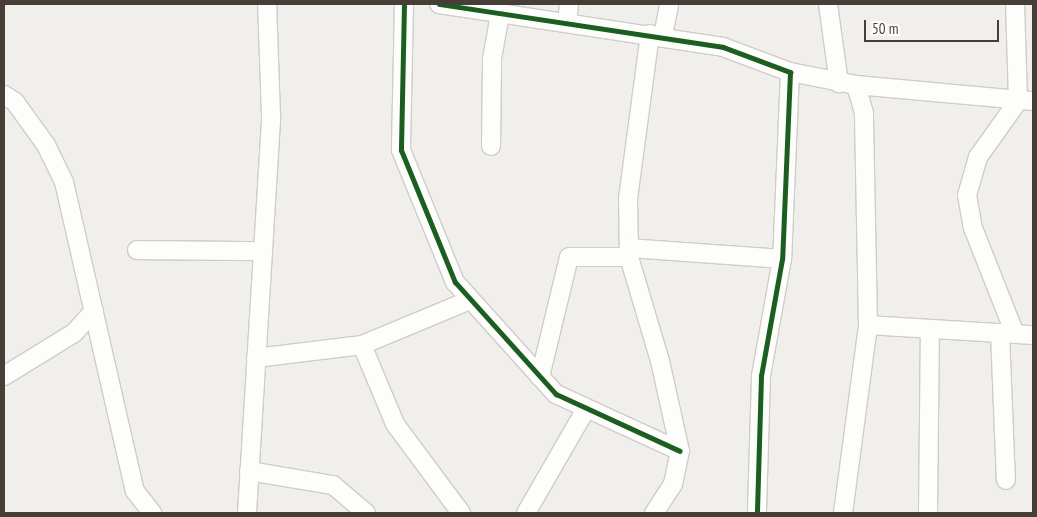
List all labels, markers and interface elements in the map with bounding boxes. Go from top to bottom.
scale bar [867,10,1002,42]
text: 50 m [872,19,898,38]

